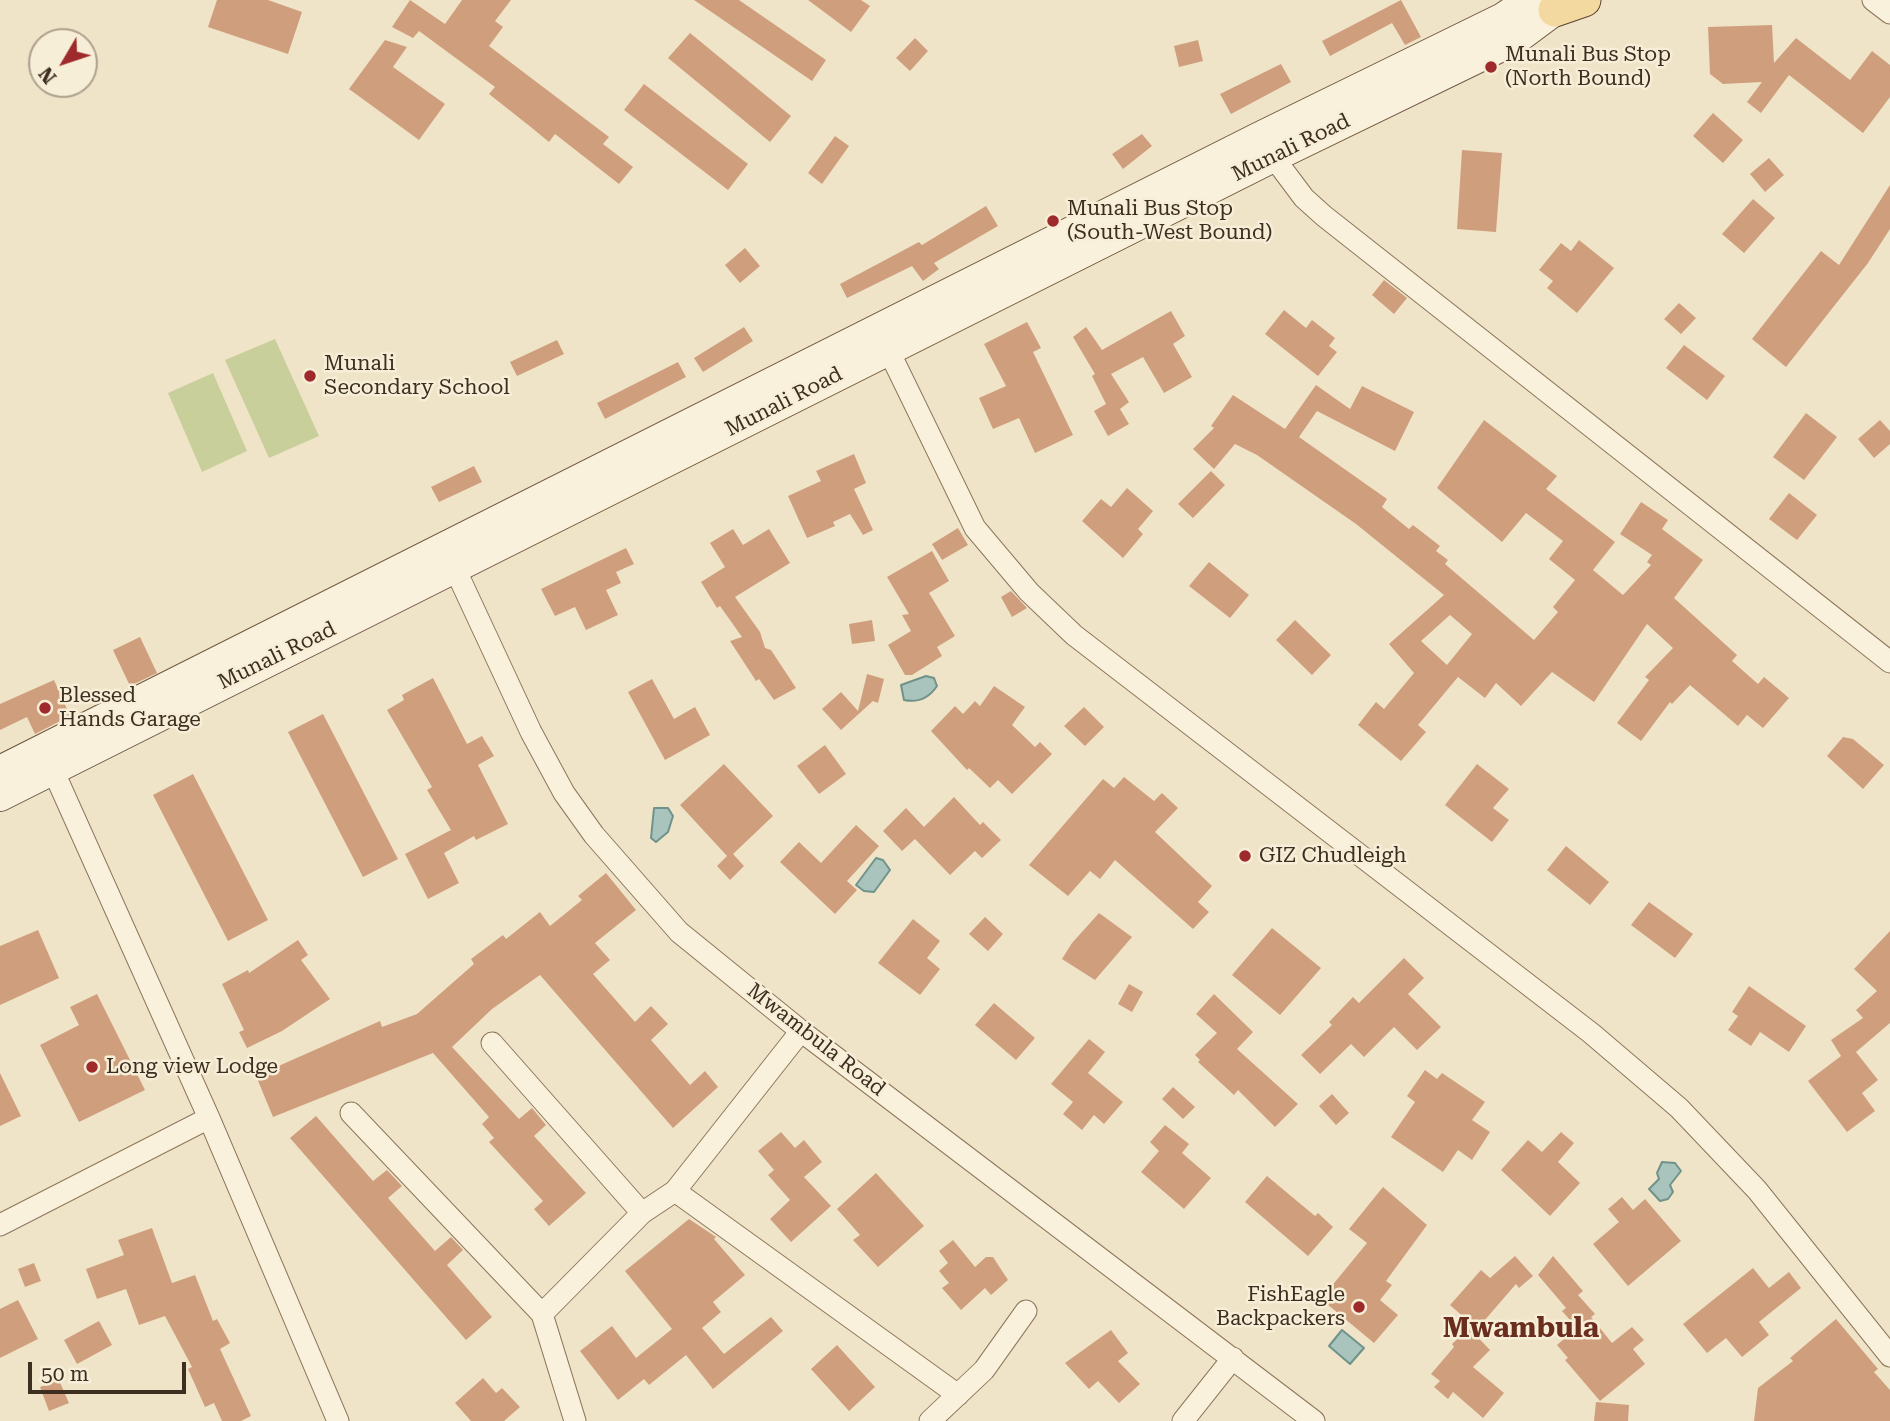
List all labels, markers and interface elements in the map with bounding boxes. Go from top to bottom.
north arrow [28,28,98,98]
place label: Munali Bus Stop (North Bound) [1505,42,1671,92]
marker: Munali Bus Stop (North Bound) [1483,59,1499,75]
text: N [34,62,61,88]
street label: Munali Road [1228,109,1354,187]
place label: Munali Bus Stop (South-West Bound) [1067,196,1272,246]
marker: Munali Bus Stop (South-West Bound) [1045,213,1061,229]
place label: Munali Secondary School [324,351,510,401]
street label: Munali Road [721,362,847,442]
marker: Munali Secondary School [302,368,318,384]
street label: Munali Road [214,617,340,695]
place label: Blessed Hands Garage [59,683,201,733]
marker: Blessed Hands Garage [37,700,53,716]
place label: GIZ Chudleigh [1259,843,1407,869]
marker: GIZ Chudleigh [1237,848,1253,864]
street label: Mwambula Road [742,978,890,1102]
place label: Long view Lodge [106,1054,278,1080]
marker: Long view Lodge [84,1059,100,1075]
place label: FishEagle Backpackers [1216,1282,1345,1332]
marker: FishEagle Backpackers [1351,1299,1367,1315]
district label: Mwambula [1443,1312,1599,1346]
scale bar [32,1348,189,1392]
text: 50 m [41,1362,89,1386]

